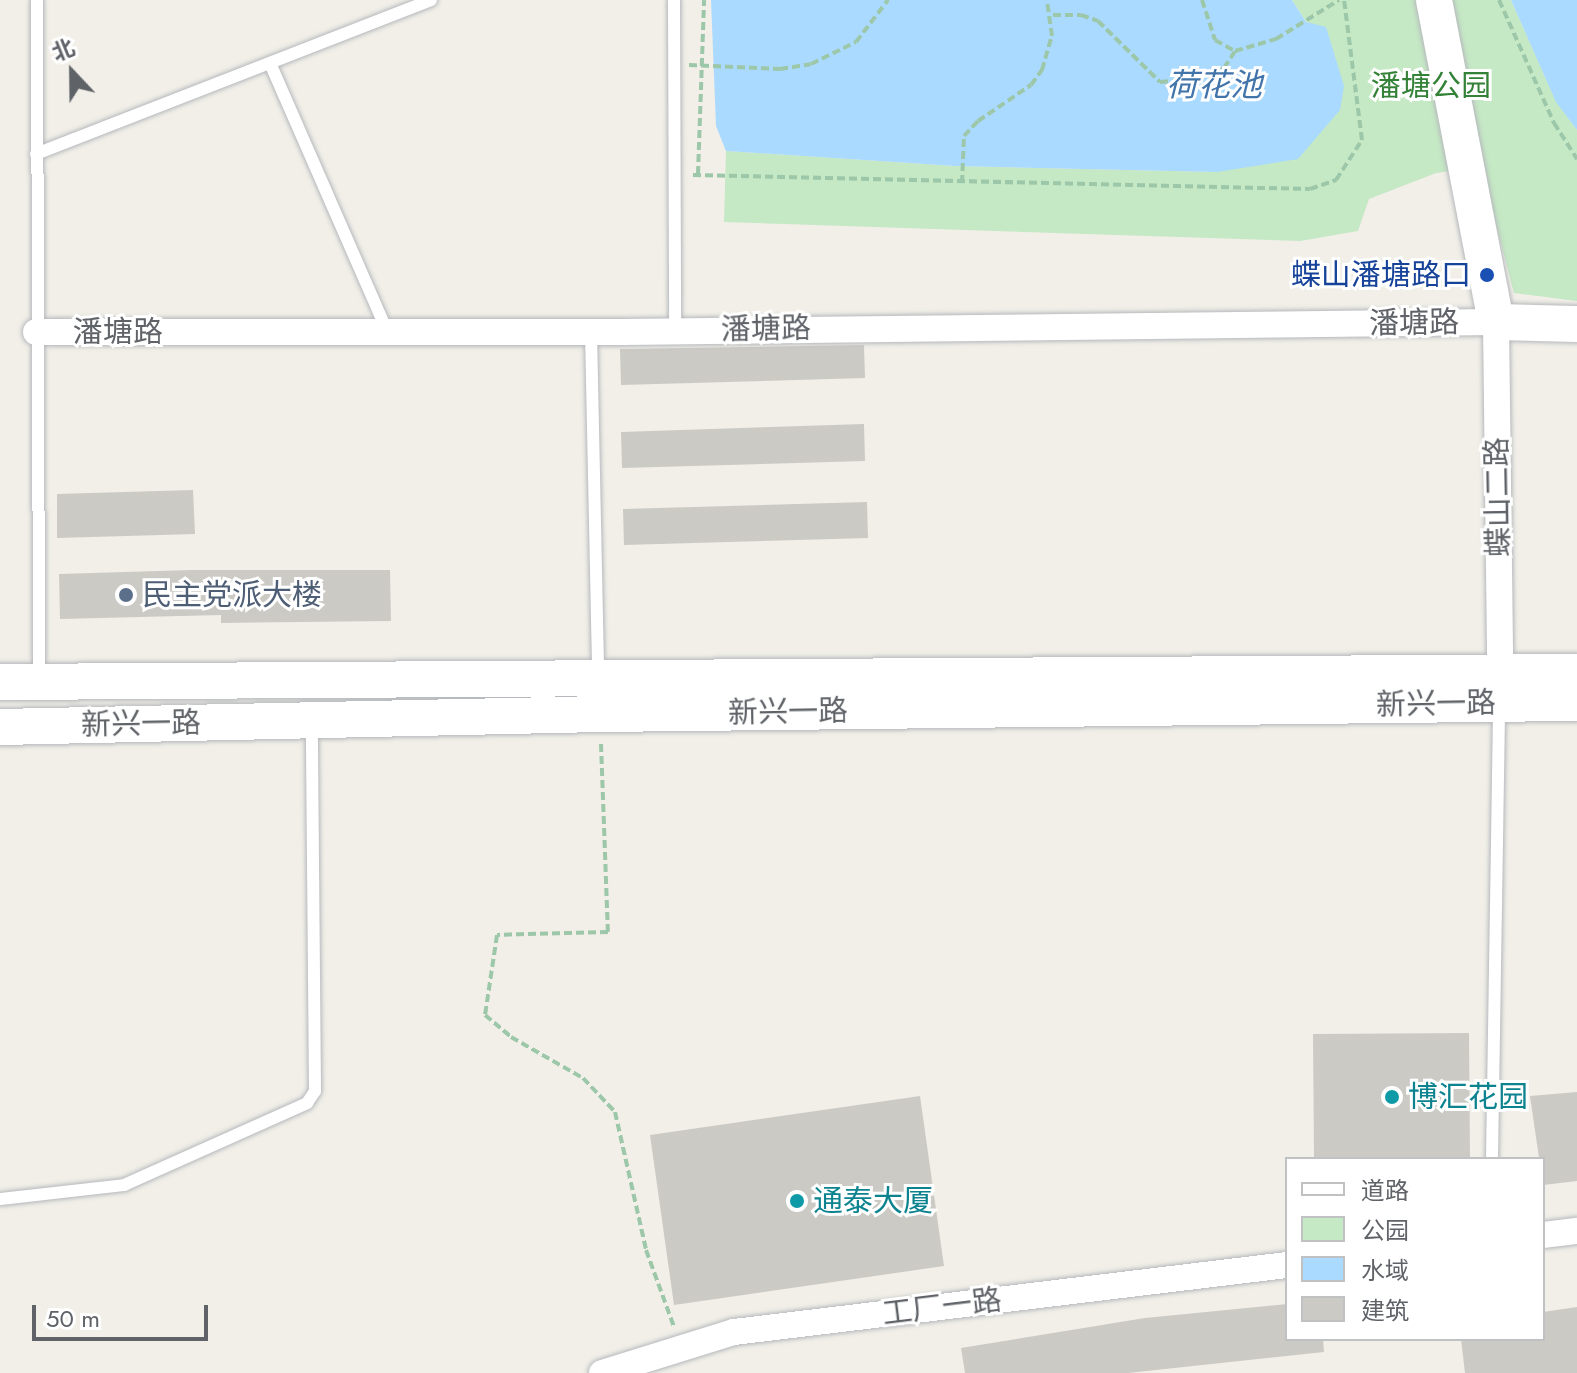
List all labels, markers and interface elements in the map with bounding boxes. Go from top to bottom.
text: 北 [47,31,79,69]
north arrow [32,32,112,112]
water label: 荷花池 [1166,66,1262,104]
park label: 潘塘公园 [1371,68,1491,104]
place label: 蝶山潘塘路口 [1291,257,1471,293]
marker: 蝶山潘塘路口 [1478,266,1496,284]
street label: 潘塘路 [1369,304,1459,342]
street label: 潘塘路 [721,310,811,348]
street label: 潘塘路 [73,314,163,350]
street label: 蝶山二路 [1479,437,1517,557]
place label: 民主党派大楼 [142,577,322,613]
marker: 民主党派大楼 [117,586,135,604]
street label: 新兴一路 [1376,685,1496,723]
street label: 新兴一路 [728,693,848,731]
street label: 新兴一路 [81,705,201,743]
place label: 博汇花园 [1408,1079,1528,1115]
marker: 博汇花园 [1383,1088,1401,1106]
legend [1285,1157,1545,1341]
text: 道路 [1361,1173,1409,1208]
place label: 通泰大厦 [813,1183,933,1219]
marker: 通泰大厦 [788,1192,806,1210]
text: 公园 [1361,1213,1409,1248]
text: 水域 [1361,1253,1409,1288]
street label: 工厂一路 [880,1282,1004,1332]
scale bar [36,1289,212,1339]
text: 建筑 [1361,1293,1409,1328]
text: 50 m [46,1301,100,1336]

